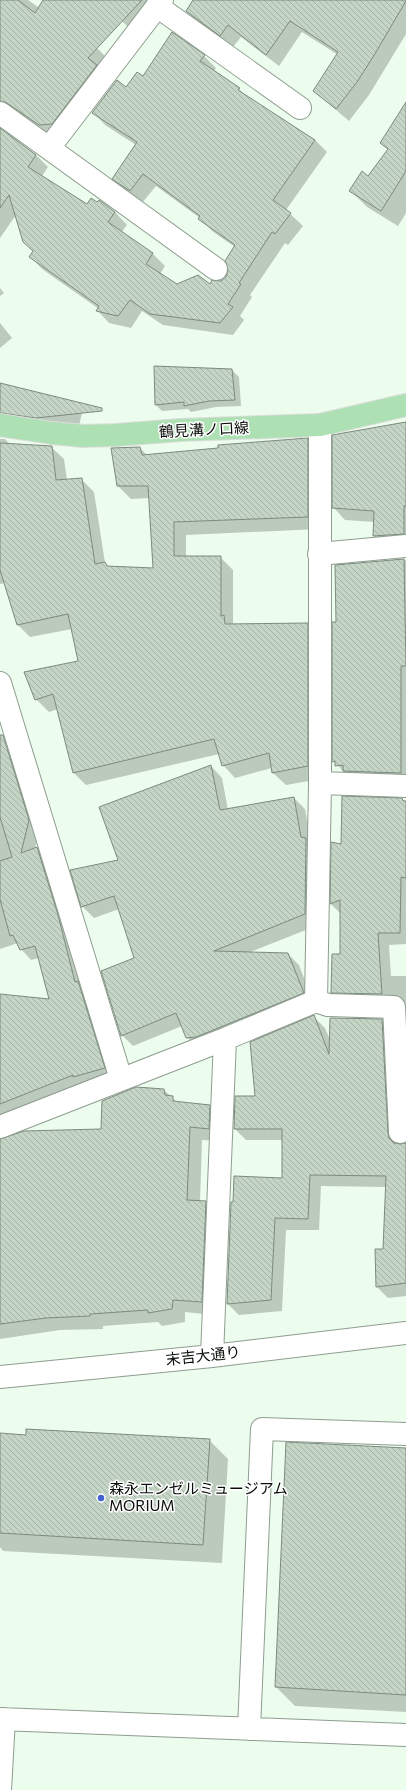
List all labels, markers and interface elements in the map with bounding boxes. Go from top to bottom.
street label: 鶴見溝ノ口線 [159,418,249,440]
street label: 末吉大通り [165,1342,241,1368]
place label: 森永エンゼルミュージアム MORIUM [109,1479,288,1514]
marker: 森永エンゼルミュージアム MORIUM [96,1493,106,1503]

